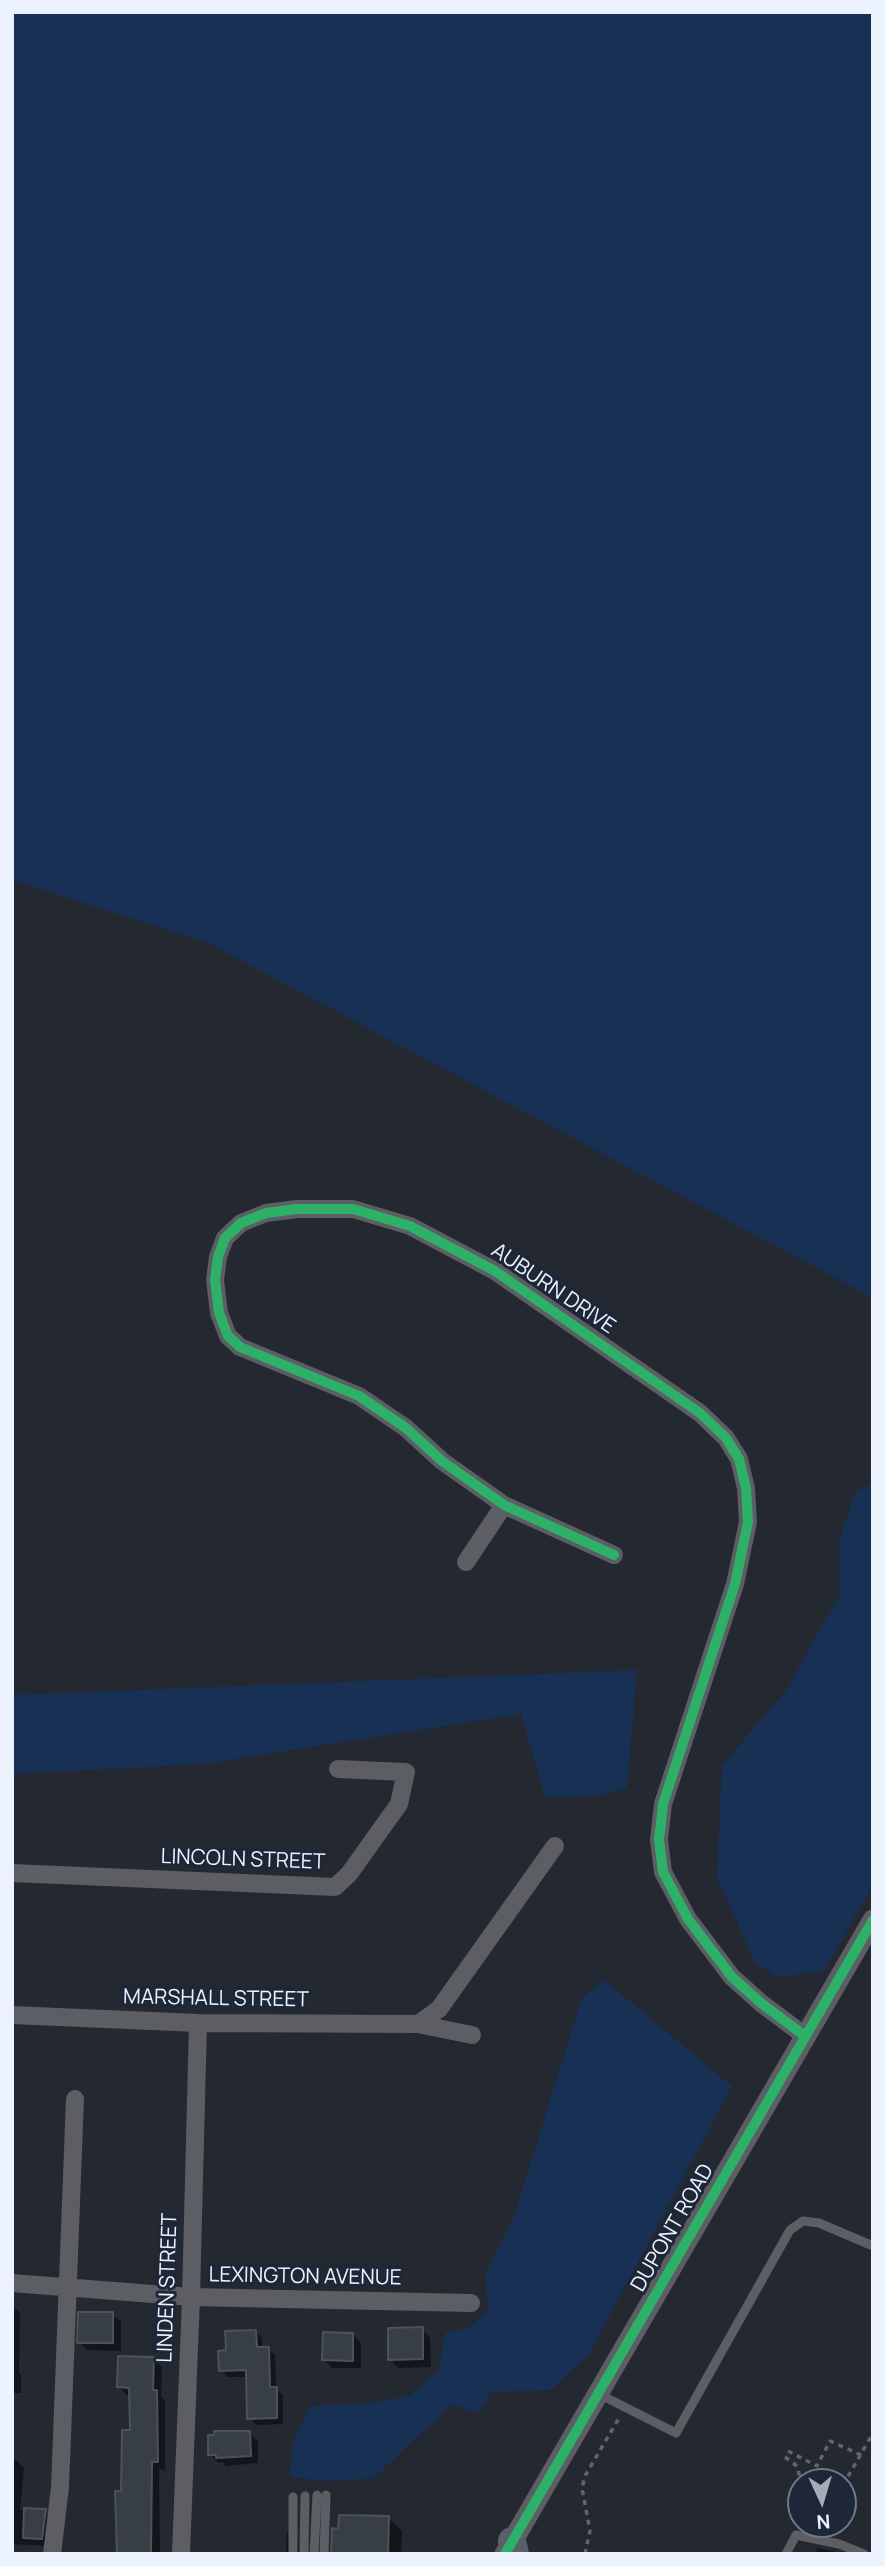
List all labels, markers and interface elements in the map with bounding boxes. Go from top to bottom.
street label: AUBURN DRIVE [486,1238,620,1340]
street label: LINCOLN STREET [160,1845,326,1875]
street label: MARSHALL STREET [123,1985,309,2013]
street label: DUPONT ROAD [626,2160,720,2296]
street label: LINDEN STREET [153,2213,183,2363]
street label: LEXINGTON AVENUE [208,2263,402,2291]
north arrow [787,2468,857,2538]
text: N [816,2509,831,2535]

